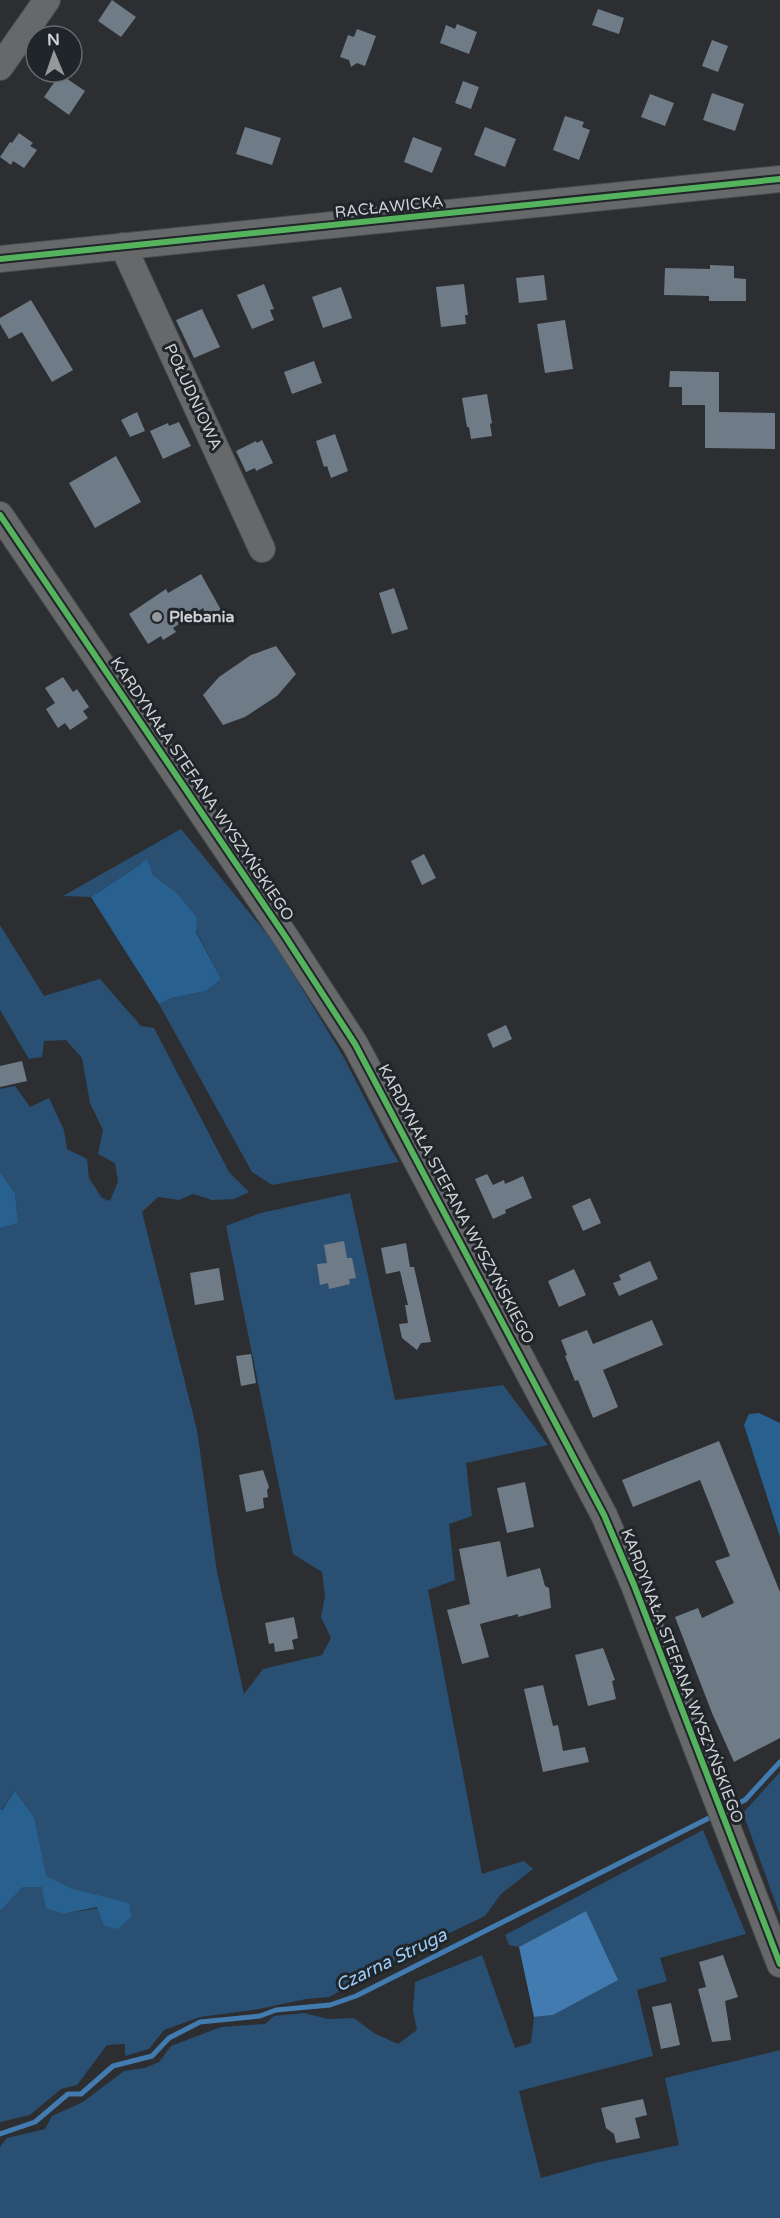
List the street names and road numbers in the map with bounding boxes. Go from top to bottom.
street label: RACŁAWICKA [334,191,444,223]
street label: POŁUDNIOWA [160,340,226,454]
street label: KARDYNAŁA STEFANA WYSZYŃSKIEGO [106,653,298,925]
street label: KARDYNAŁA STEFANA WYSZYŃSKIEGO [373,1061,539,1347]
street label: KARDYNAŁA STEFANA WYSZYŃSKIEGO [616,1526,748,1826]

